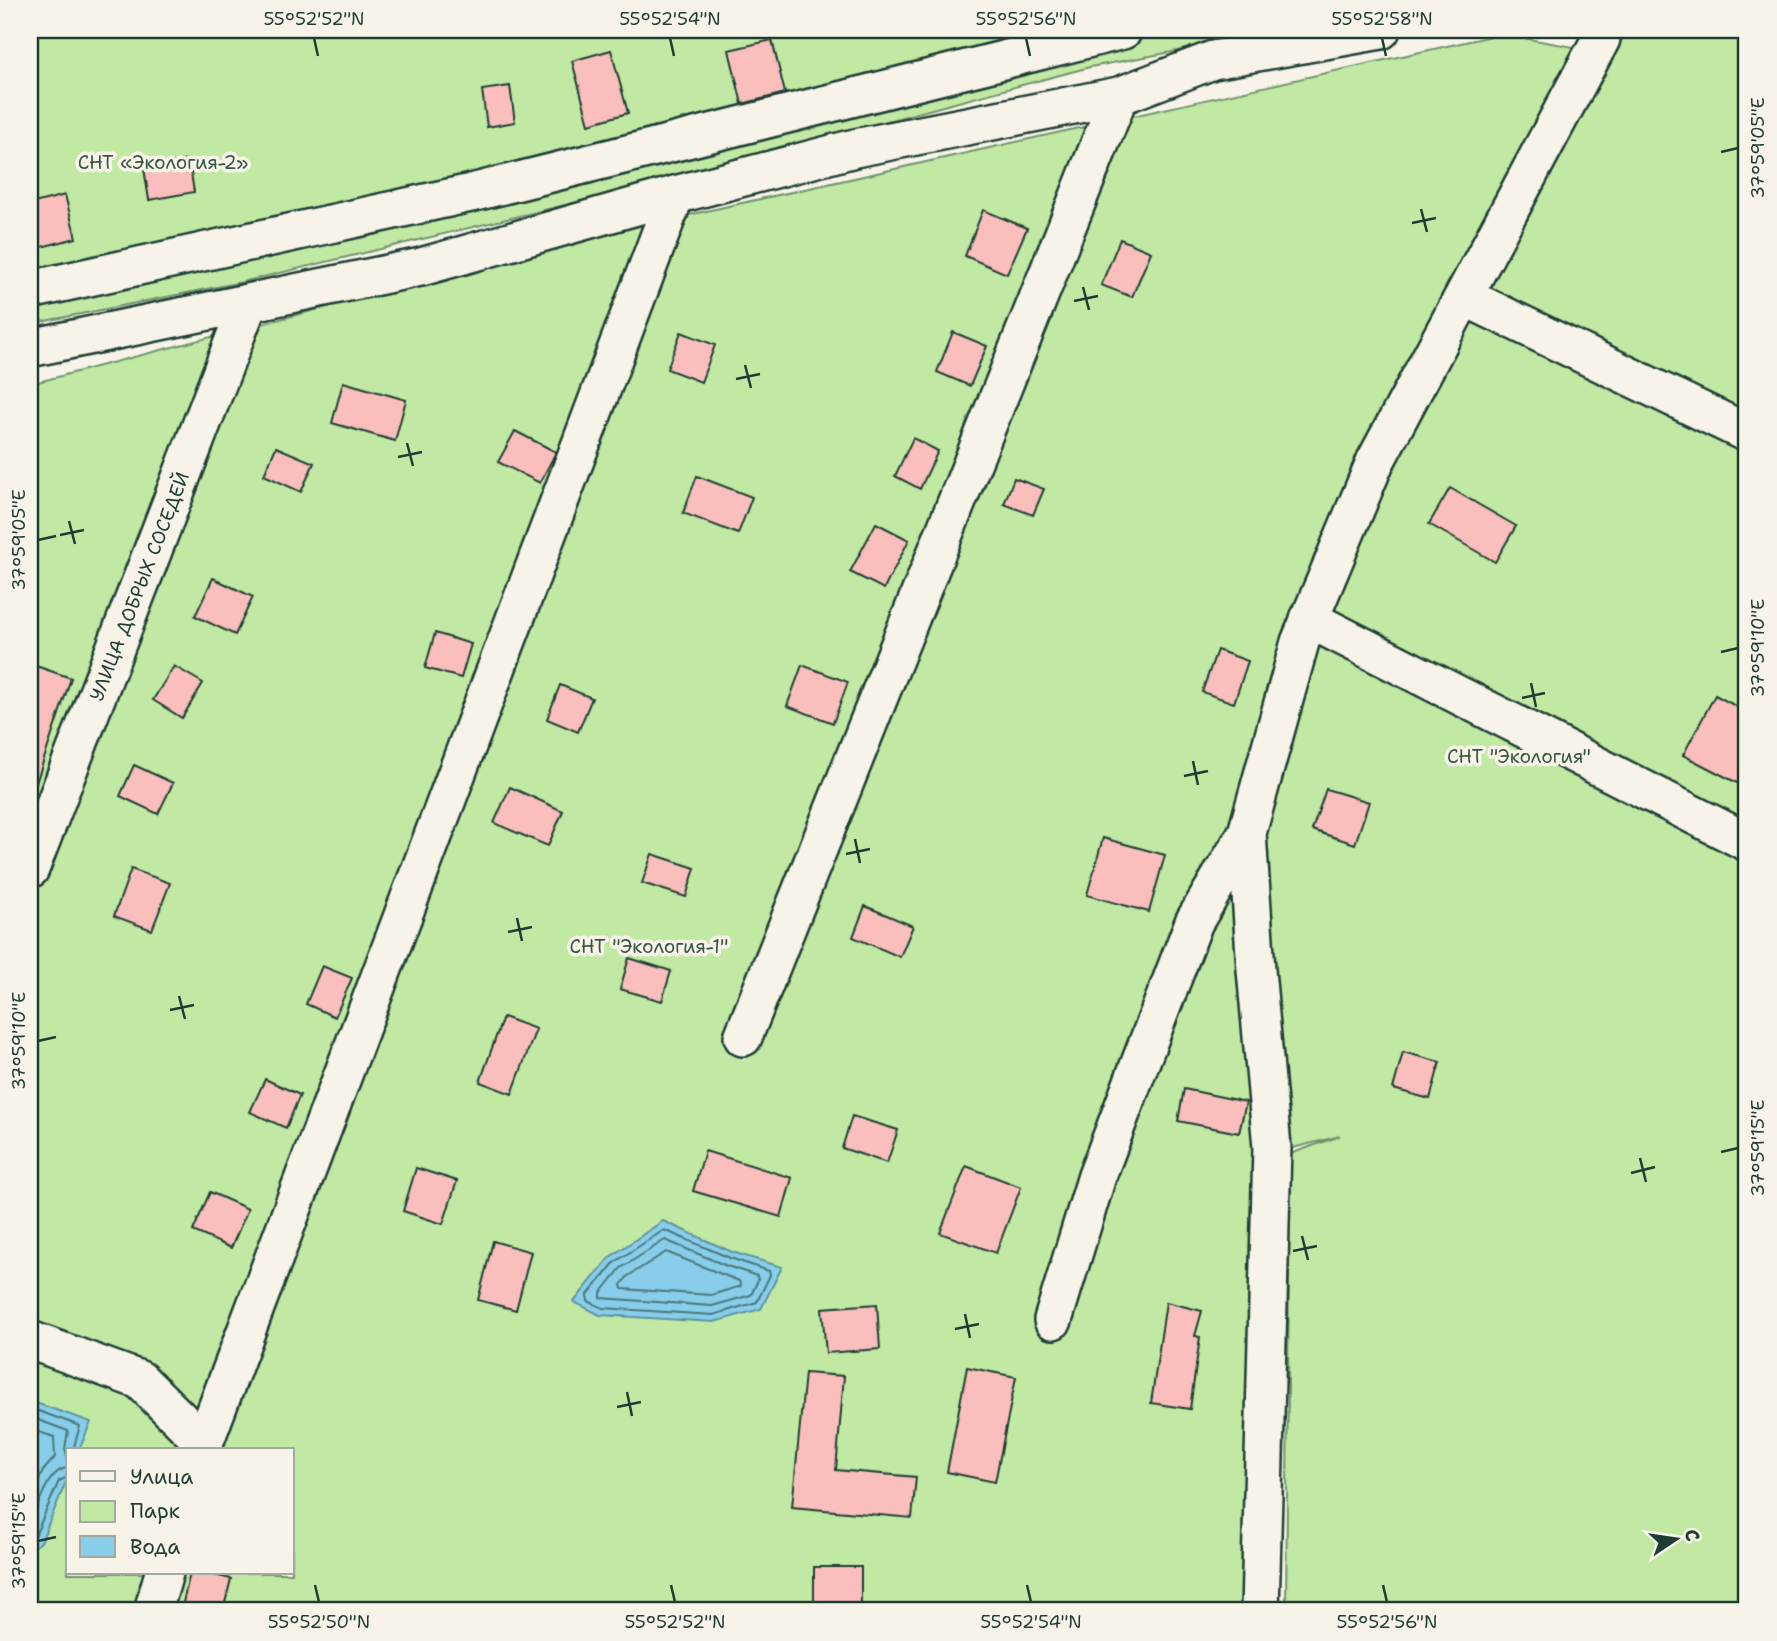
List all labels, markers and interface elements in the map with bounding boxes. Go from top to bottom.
text: 55°52'52"N [263,7,365,31]
text: 55°52'54"N [619,7,721,31]
text: 55°52'56"N [975,7,1077,31]
text: 55°52'58"N [1331,7,1433,31]
text: 37°59'05"E [1746,97,1770,199]
park label: СНТ «Экология-2» [78,150,248,175]
street label: УЛИЦА ДОБРЫХ СОСЕДЕЙ [84,468,195,705]
text: 37°59'05"E [7,489,31,591]
text: 37°59'10"E [1746,599,1770,697]
park label: СНТ "Экология" [1447,744,1591,769]
park label: СНТ "Экология-1" [570,934,728,959]
text: 37°59'10"E [7,992,31,1090]
text: 37°59'15"E [1746,1100,1770,1196]
legend [66,1448,294,1574]
text: Улица [130,1463,193,1491]
text: 37°59'15"E [7,1493,31,1589]
text: Парк [130,1497,180,1525]
north arrow [1640,1504,1710,1574]
text: С [1679,1527,1706,1544]
text: Вода [130,1533,180,1561]
text: 55°52'50"N [268,1610,370,1634]
text: 55°52'52"N [624,1610,726,1634]
text: 55°52'54"N [980,1610,1082,1634]
text: 55°52'56"N [1336,1610,1438,1634]

